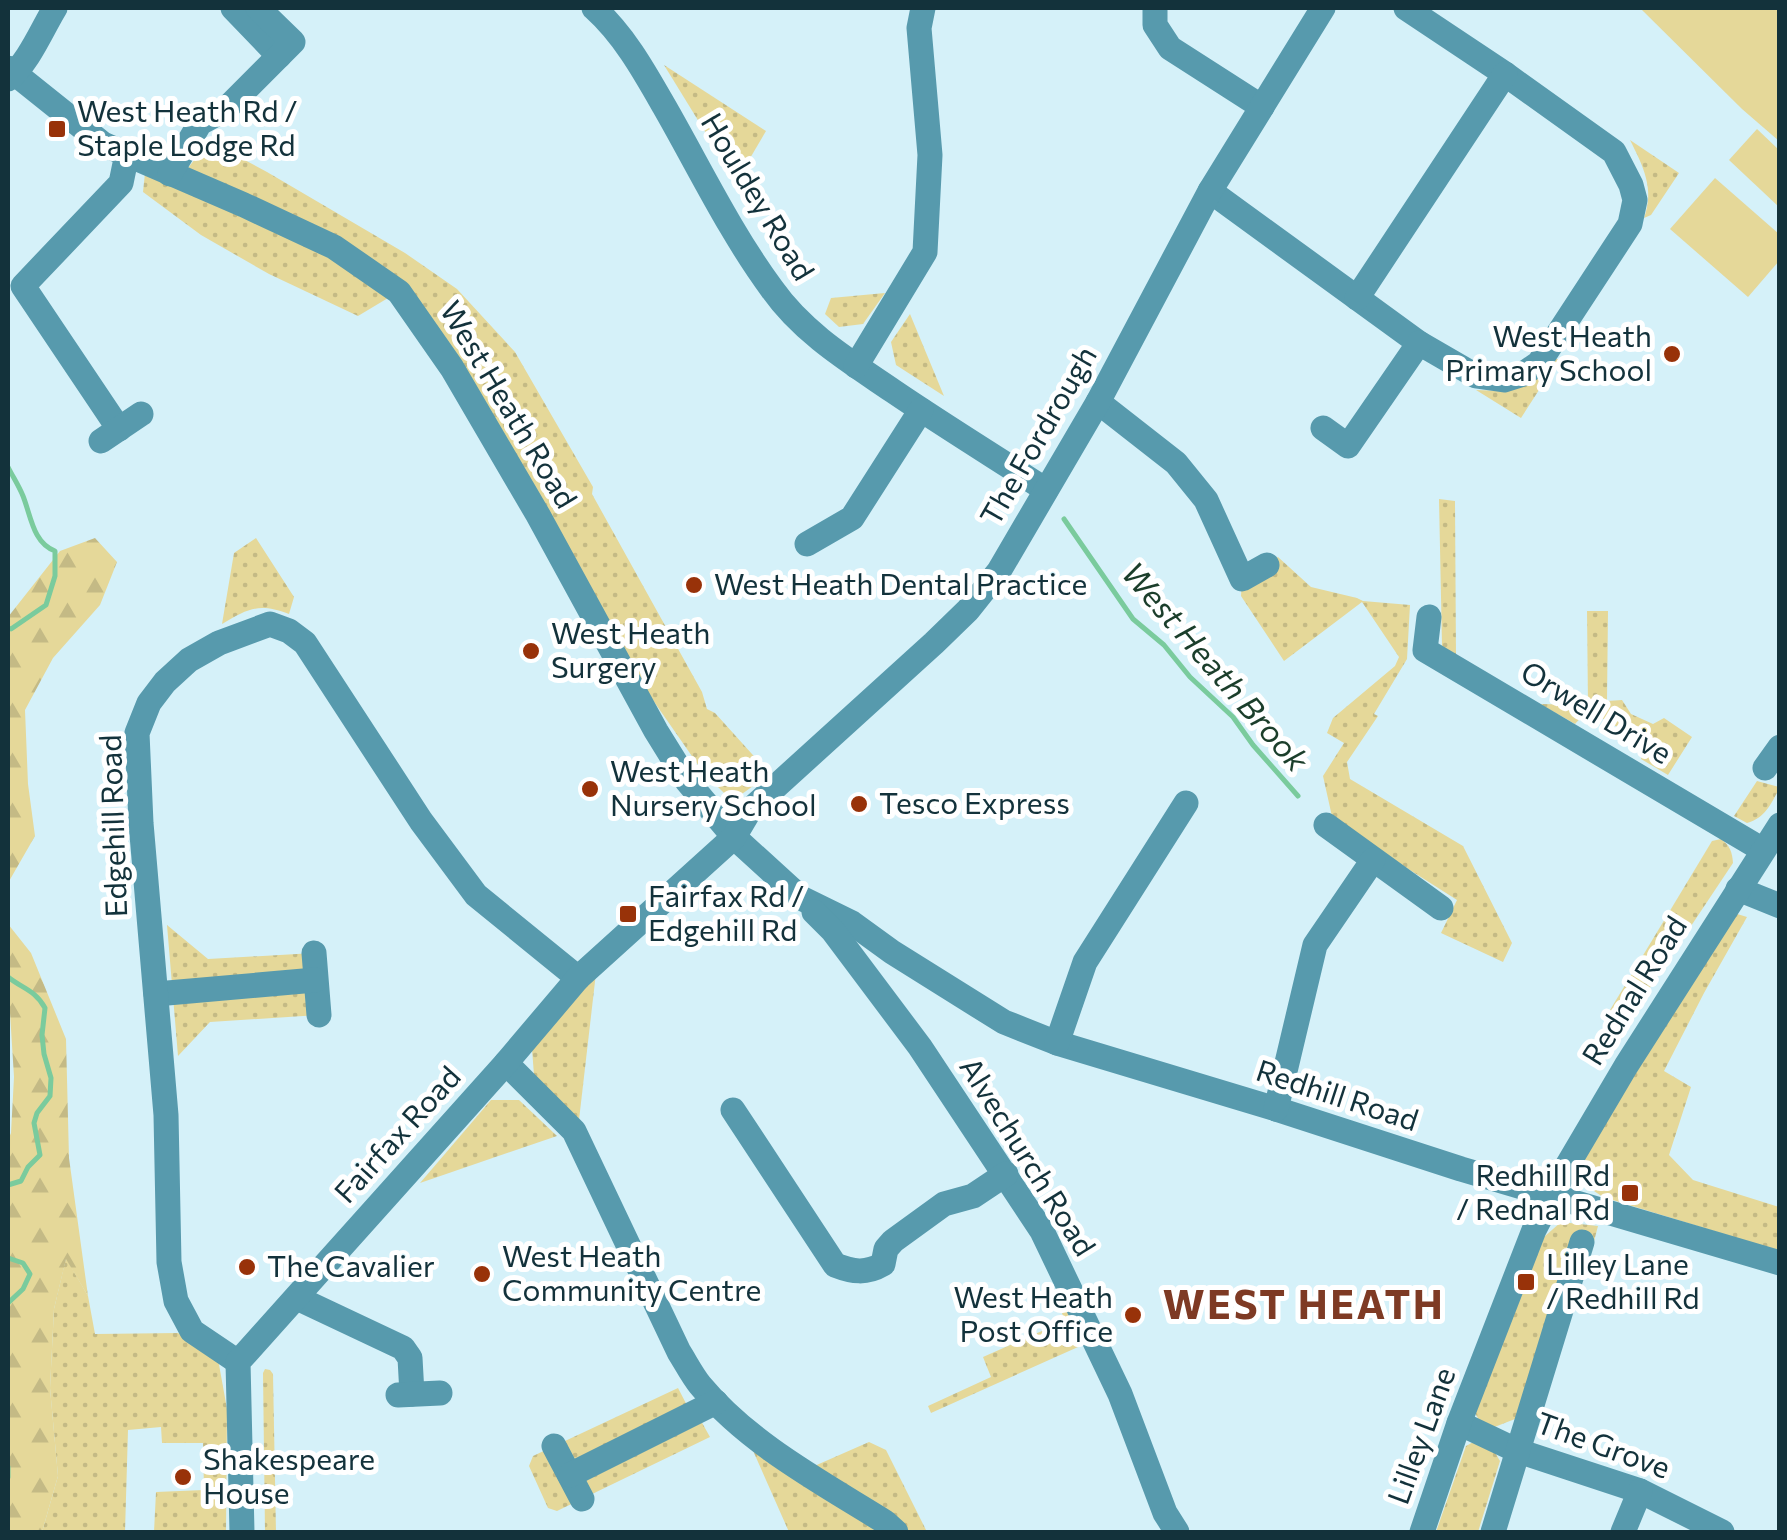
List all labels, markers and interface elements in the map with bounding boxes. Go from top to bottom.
place label: West Heath Rd / Staple Lodge Rd [77,91,298,162]
street label: Houldey Road [695,105,824,286]
marker: West Heath Rd / Staple Lodge Rd [46,118,68,140]
street label: West Heath Road [434,293,587,514]
place label: West Heath Primary School [1445,316,1652,387]
street label: The Fordrough [971,339,1103,531]
marker: West Heath Primary School [1661,343,1683,365]
water label: West Heath Brook [1114,553,1319,779]
place label: West Heath Dental Practice [714,564,1087,601]
marker: West Heath Dental Practice [683,574,705,596]
place label: West Heath Surgery [551,613,710,684]
marker: West Heath Surgery [520,640,542,662]
street label: Orwell Drive [1515,651,1679,770]
street label: Edgehill Road [90,734,133,918]
place label: West Heath Nursery School [610,751,817,822]
marker: West Heath Nursery School [579,778,601,800]
place label: Tesco Express [879,783,1070,820]
marker: Tesco Express [848,793,870,815]
place label: Fairfax Rd / Edgehill Rd [648,876,804,947]
marker: Fairfax Rd / Edgehill Rd [617,903,639,925]
street label: Rednal Road [1573,908,1693,1071]
street label: Alvechurch Road [953,1050,1105,1262]
street label: Redhill Road [1252,1050,1423,1137]
street label: Fairfax Road [325,1057,467,1209]
place label: Redhill Rd / Rednal Rd [1456,1155,1610,1226]
marker: Redhill Rd / Rednal Rd [1619,1182,1641,1204]
place label: West Heath Community Centre [502,1236,761,1307]
place label: Lilley Lane / Redhill Rd [1546,1244,1700,1315]
place label: The Cavalier [267,1246,435,1283]
marker: The Cavalier [236,1256,258,1278]
marker: West Heath Community Centre [471,1263,493,1285]
marker: Lilley Lane / Redhill Rd [1515,1271,1537,1293]
place label: West Heath Post Office [954,1277,1113,1348]
district label: WEST HEATH [1163,1278,1445,1327]
marker: West Heath Post Office [1122,1304,1144,1326]
street label: Lilley Lane [1378,1362,1461,1509]
street label: The Grove [1532,1402,1676,1485]
place label: Shakespeare House [203,1439,375,1510]
marker: Shakespeare House [172,1466,194,1488]

